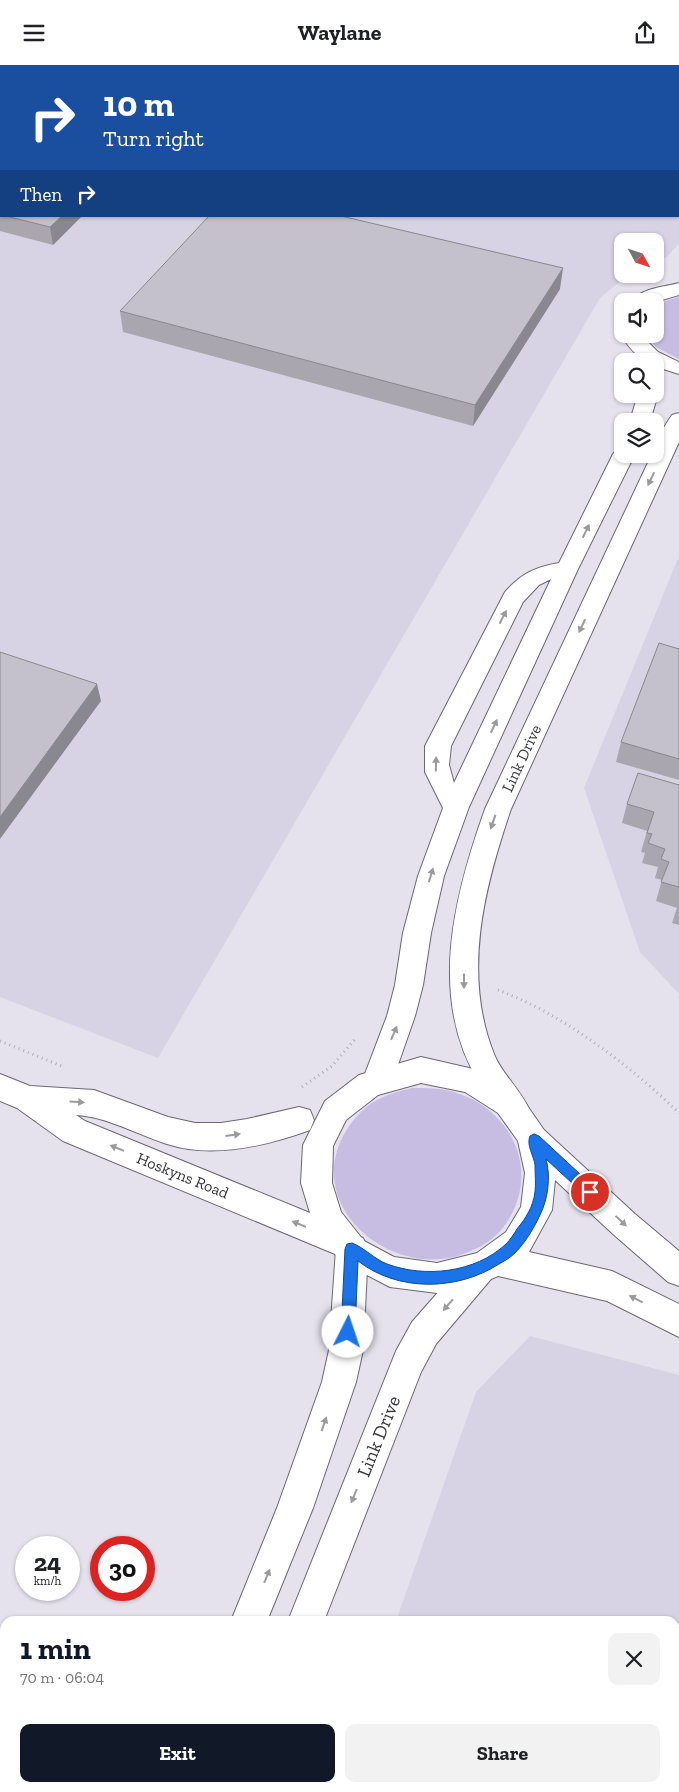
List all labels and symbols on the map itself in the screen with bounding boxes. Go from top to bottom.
north arrow [614,233,664,283]
one-way arrow [647,472,655,486]
one-way arrow [582,524,590,538]
one-way arrow [499,610,507,625]
one-way arrow [578,619,586,633]
one-way arrow [490,719,498,733]
street label: Link Drive [498,722,545,795]
one-way arrow [432,756,440,772]
one-way arrow [489,814,496,829]
one-way arrow [428,868,436,883]
one-way arrow [460,973,468,989]
one-way arrow [391,1026,399,1040]
one-way arrow [69,1098,85,1106]
one-way arrow [225,1131,241,1139]
one-way arrow [110,1144,124,1152]
street label: Hoskyns Road [134,1148,232,1203]
pin [569,1171,611,1213]
one-way arrow [615,1215,627,1227]
one-way arrow [292,1219,307,1227]
one-way arrow [628,1295,643,1303]
one-way arrow [442,1298,454,1310]
position arrow [321,1305,373,1357]
street label: Link Drive [352,1392,405,1480]
one-way arrow [321,1416,328,1431]
one-way arrow [349,1489,357,1503]
speed limit sign: 30 [90,1536,155,1601]
one-way arrow [264,1569,272,1583]

